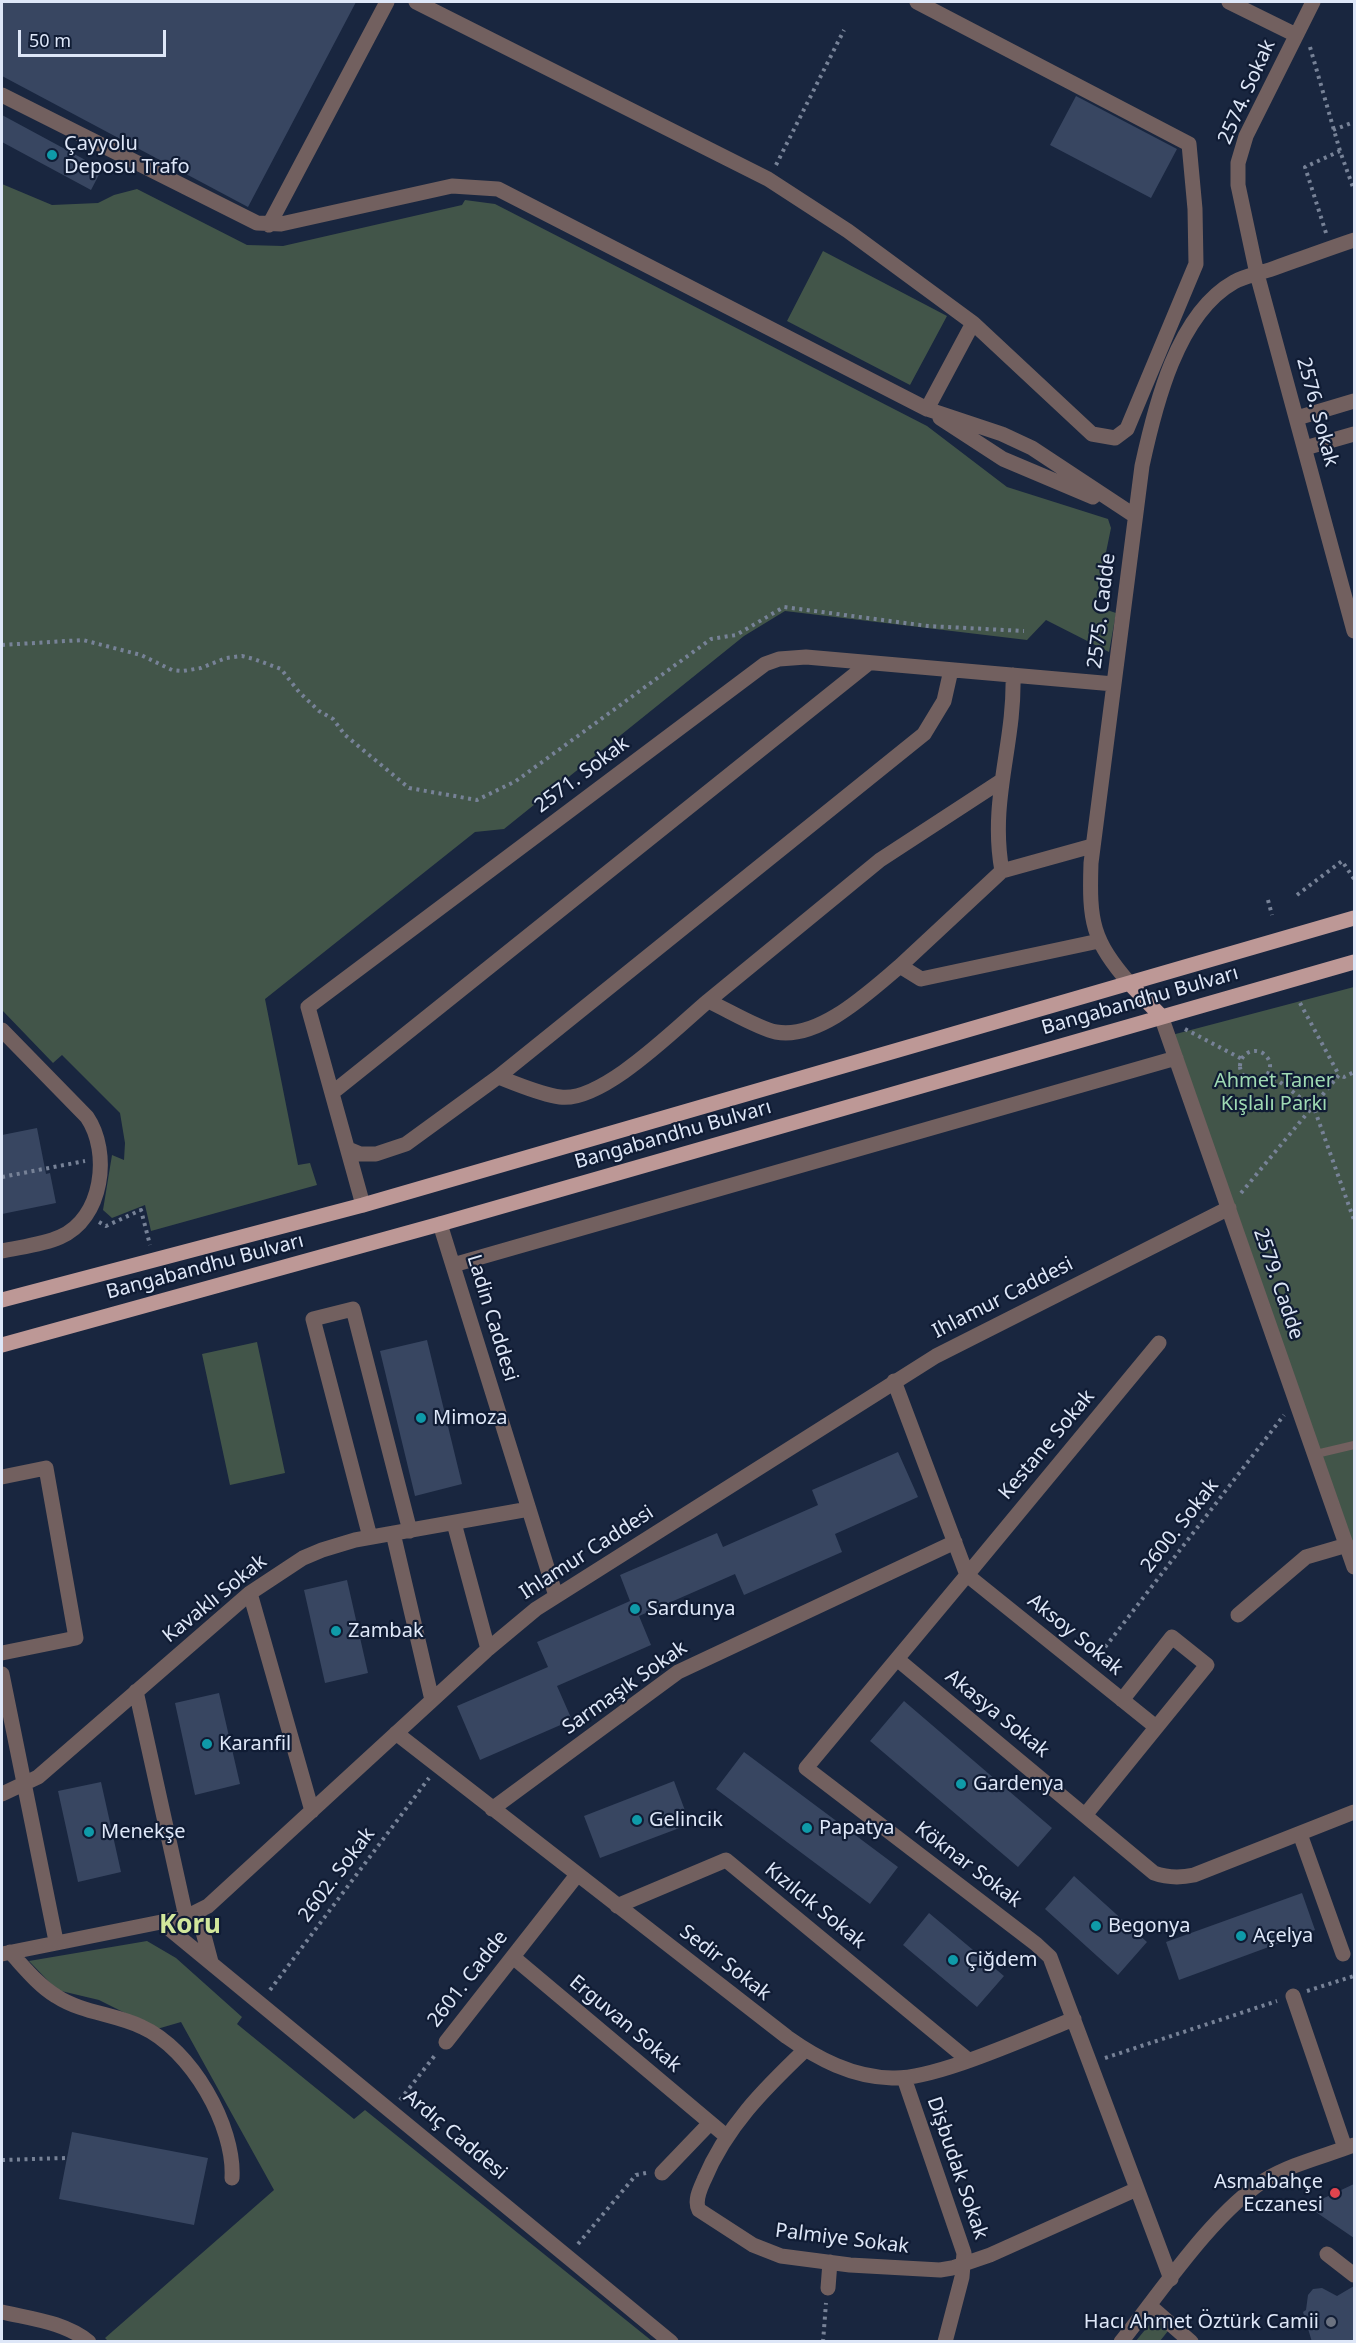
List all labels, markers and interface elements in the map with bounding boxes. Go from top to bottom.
scale bar [21,18,170,56]
text: 50 m [29,28,71,52]
street label: 2574. Sokak [1213,36,1281,148]
place label: Çayyolu Deposu Trafo [64,132,190,179]
marker: Çayyolu Deposu Trafo [45,148,59,162]
street label: 2576. Sokak [1291,355,1343,469]
street label: 2575. Cadde [1083,552,1121,670]
street label: 2571. Sokak [530,732,634,818]
street label: Bangabandhu Bulvarı [1039,961,1241,1041]
park label: Ahmet Taner Kışlalı Parkı [1214,1069,1334,1116]
street label: Bangabandhu Bulvarı [572,1095,774,1175]
street label: 2579. Cadde [1248,1225,1308,1343]
street label: Bangabandhu Bulvarı [104,1229,306,1305]
street label: Ladin Caddesi [461,1252,523,1384]
street label: Ihlamur Caddesi [929,1252,1077,1344]
street label: Kestane Sokak [994,1385,1100,1505]
place label: Mimoza [433,1406,508,1430]
marker: Mimoza [414,1411,428,1425]
street label: 2600. Sokak [1136,1474,1224,1578]
street label: Ihlamur Caddesi [516,1501,658,1605]
street label: Kavaklı Sokak [158,1550,272,1648]
street label: Aksoy Sokak [1022,1589,1128,1681]
place label: Sardunya [647,1597,735,1621]
marker: Sardunya [628,1602,642,1616]
place label: Zambak [348,1619,424,1643]
marker: Zambak [329,1624,343,1638]
street label: Sarmaşık Sokak [558,1636,692,1740]
street label: Akasya Sokak [940,1665,1054,1763]
place label: Karanfil [219,1732,291,1756]
marker: Karanfil [200,1737,214,1751]
place label: Gardenya [973,1772,1064,1796]
marker: Gardenya [954,1777,968,1791]
place label: Gelincik [649,1808,723,1832]
marker: Gelincik [630,1813,644,1827]
place label: Papatya [819,1816,894,1840]
street label: Köknar Sokak [910,1817,1026,1913]
place label: Menekşe [101,1820,186,1844]
marker: Papatya [800,1821,814,1835]
street label: 2602. Sokak [294,1823,380,1927]
marker: Menekşe [82,1825,96,1839]
street label: Kızılcık Sokak [759,1858,871,1954]
district label: Koru [159,1910,221,1942]
place label: Begonya [1108,1914,1190,1938]
marker: Begonya [1089,1919,1103,1933]
street label: Sedir Sokak [675,1920,775,2006]
place label: Açelya [1253,1924,1313,1948]
street label: 2601. Cadde [423,1926,513,2032]
marker: Açelya [1234,1929,1248,1943]
place label: Çiğdem [965,1948,1037,1972]
marker: Çiğdem [946,1953,960,1967]
street label: Erguvan Sokak [564,1970,686,2078]
street label: Ardıç Caddesi [398,2085,512,2185]
street label: Dişbudak Sokak [921,2094,993,2242]
place label: Asmabahçe Eczanesi [1214,2170,1323,2217]
marker: Asmabahçe Eczanesi [1328,2186,1342,2200]
street label: Palmiye Sokak [774,2219,910,2259]
place label: Hacı Ahmet Öztürk Camii [1084,2310,1319,2334]
marker: Hacı Ahmet Öztürk Camii [1324,2315,1338,2329]

